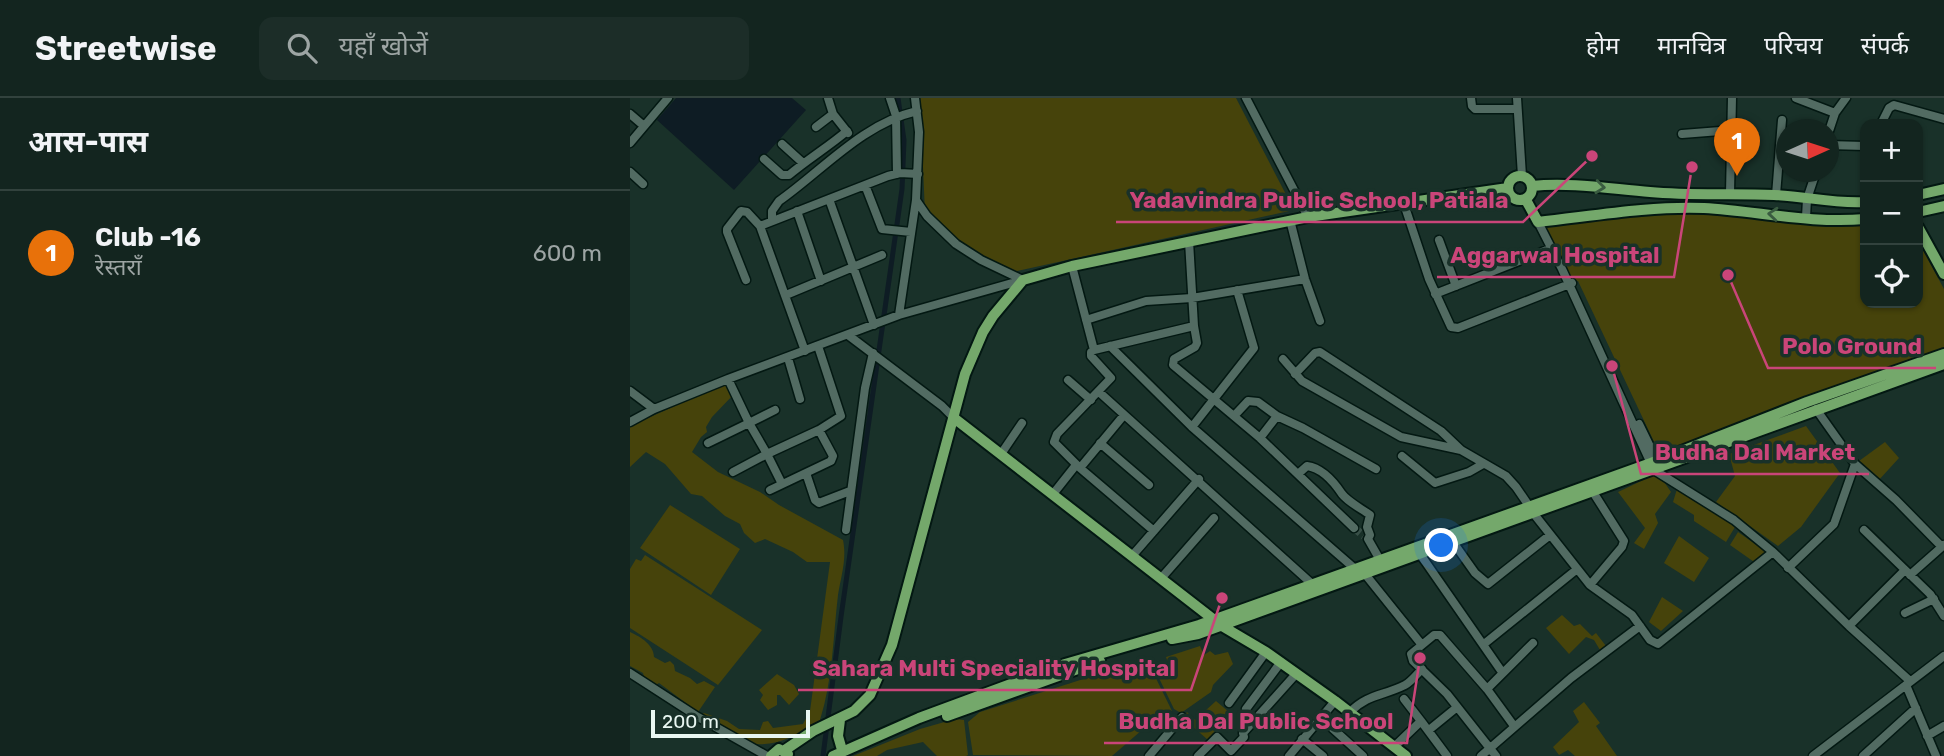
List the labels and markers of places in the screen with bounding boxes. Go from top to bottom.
pin: 1 [1714,118,1760,176]
callout: Yadavindra Public School, Patiala [1116,178,1523,222]
callout: Aggarwal Hospital [1437,233,1674,277]
callout: Polo Ground [1768,324,1936,368]
callout: Budha Dal Market [1641,430,1869,474]
callout: Sahara Multi Speciality Hospital [798,646,1191,690]
callout: Budha Dal Public School [1104,699,1407,743]

